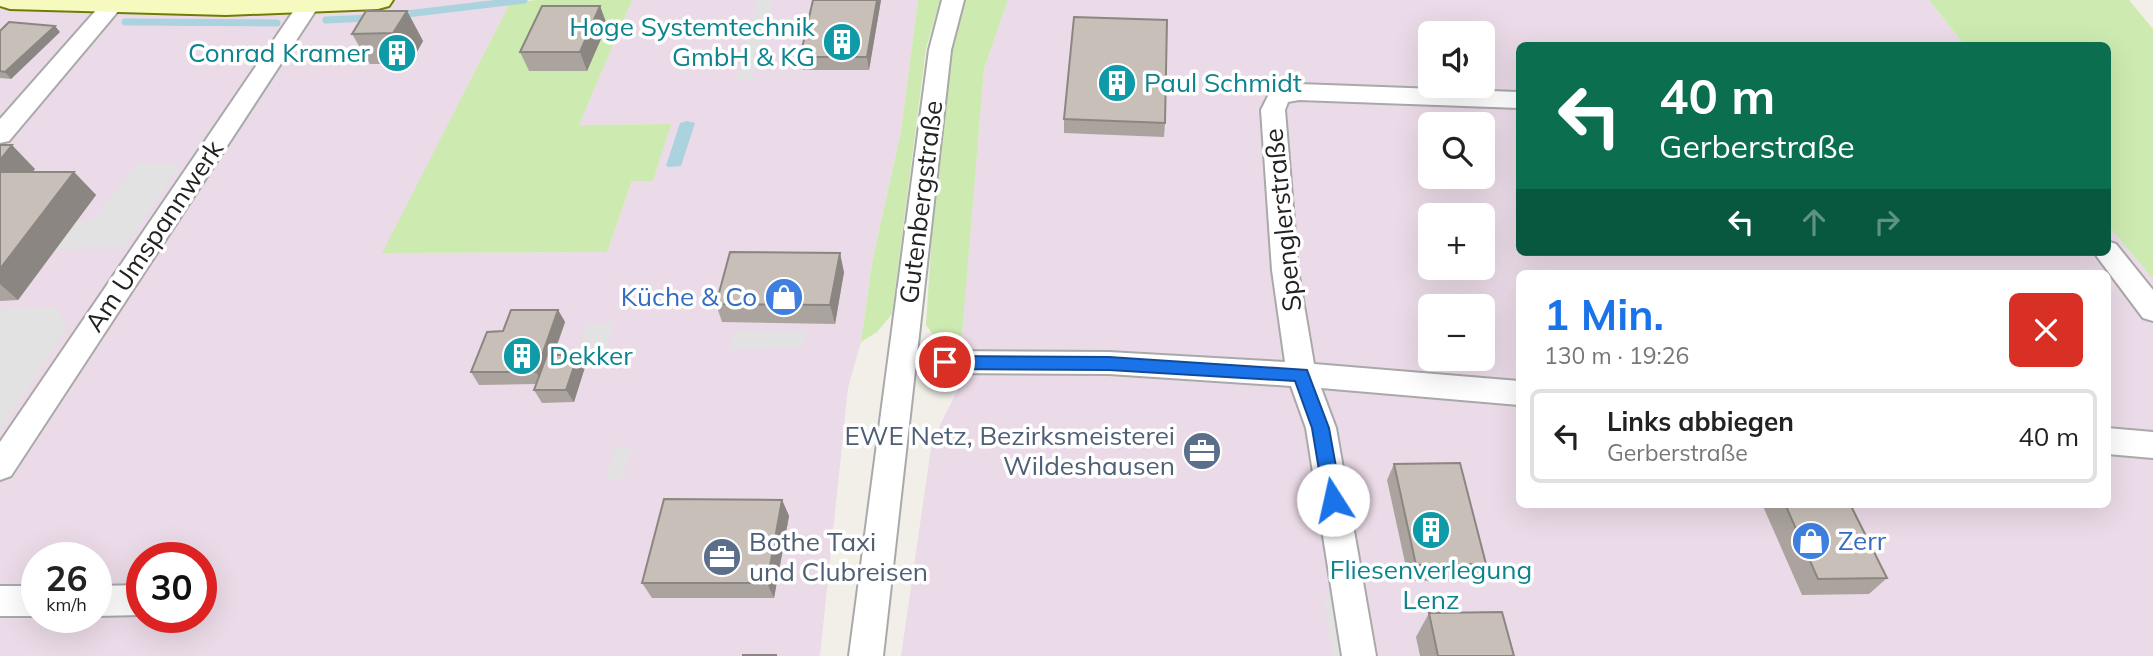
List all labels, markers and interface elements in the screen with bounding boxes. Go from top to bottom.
place label: Hoge Systemtechnik GmbH & KG [569,10,816,73]
building icon: Hoge Systemtechnik GmbH & KG [821,21,863,63]
map controls [1418,21,1495,371]
button: sound [1418,21,1495,98]
building icon: Conrad Kramer [376,32,418,74]
place label: Conrad Kramer [188,36,371,69]
building icon: Paul Schmidt [1096,62,1138,104]
text: 40 m [1659,65,1775,126]
place label: Paul Schmidt [1144,66,1302,99]
icon: left [1544,70,1635,161]
street label: Gutenbergstraße [892,98,949,305]
button: search [1418,112,1495,189]
text: Gerberstraße [1659,126,1855,166]
street label: Spenglerstraße [1256,127,1309,313]
street label: Am Umspannwerk [77,133,230,338]
button: + [1418,203,1495,280]
icon: left [1722,203,1760,241]
icon: ahead [1795,203,1833,241]
icon: right [1868,203,1906,241]
shop icon: Küche & Co [763,276,805,318]
place label: Küche & Co [621,280,757,313]
text: 1 Min. [1544,288,1664,341]
button: close [2009,293,2083,367]
button: − [1418,294,1495,371]
pin [915,332,975,392]
building icon: Dekker [501,335,543,377]
place label: Dekker [549,339,633,372]
text: 130 m · 19:26 [1544,341,1689,370]
icon: arrive [926,343,964,381]
text: Links abbiegen [1607,405,1794,438]
icon: left [1548,417,1586,455]
place label: EWE Netz, Bezirksmeisterei Wildeshausen [844,419,1175,482]
text: 40 m [2018,420,2079,453]
office icon: EWE Netz, Bezirksmeisterei Wildeshausen [1181,430,1223,472]
text: Gerberstraße [1607,438,1748,467]
position arrow [1296,463,1370,537]
building icon: Fliesenverlegung Lenz [1410,509,1452,551]
shop icon: Zerr [1790,520,1832,562]
place label: Zerr [1838,524,1887,557]
place label: Bothe Taxi und Clubreisen [749,525,928,588]
office icon: Bothe Taxi und Clubreisen [701,536,743,578]
speed limit sign: 30 [126,542,217,633]
place label: Fliesenverlegung Lenz [1330,553,1532,616]
text: 26 [45,556,88,600]
text: km/h [46,593,87,616]

